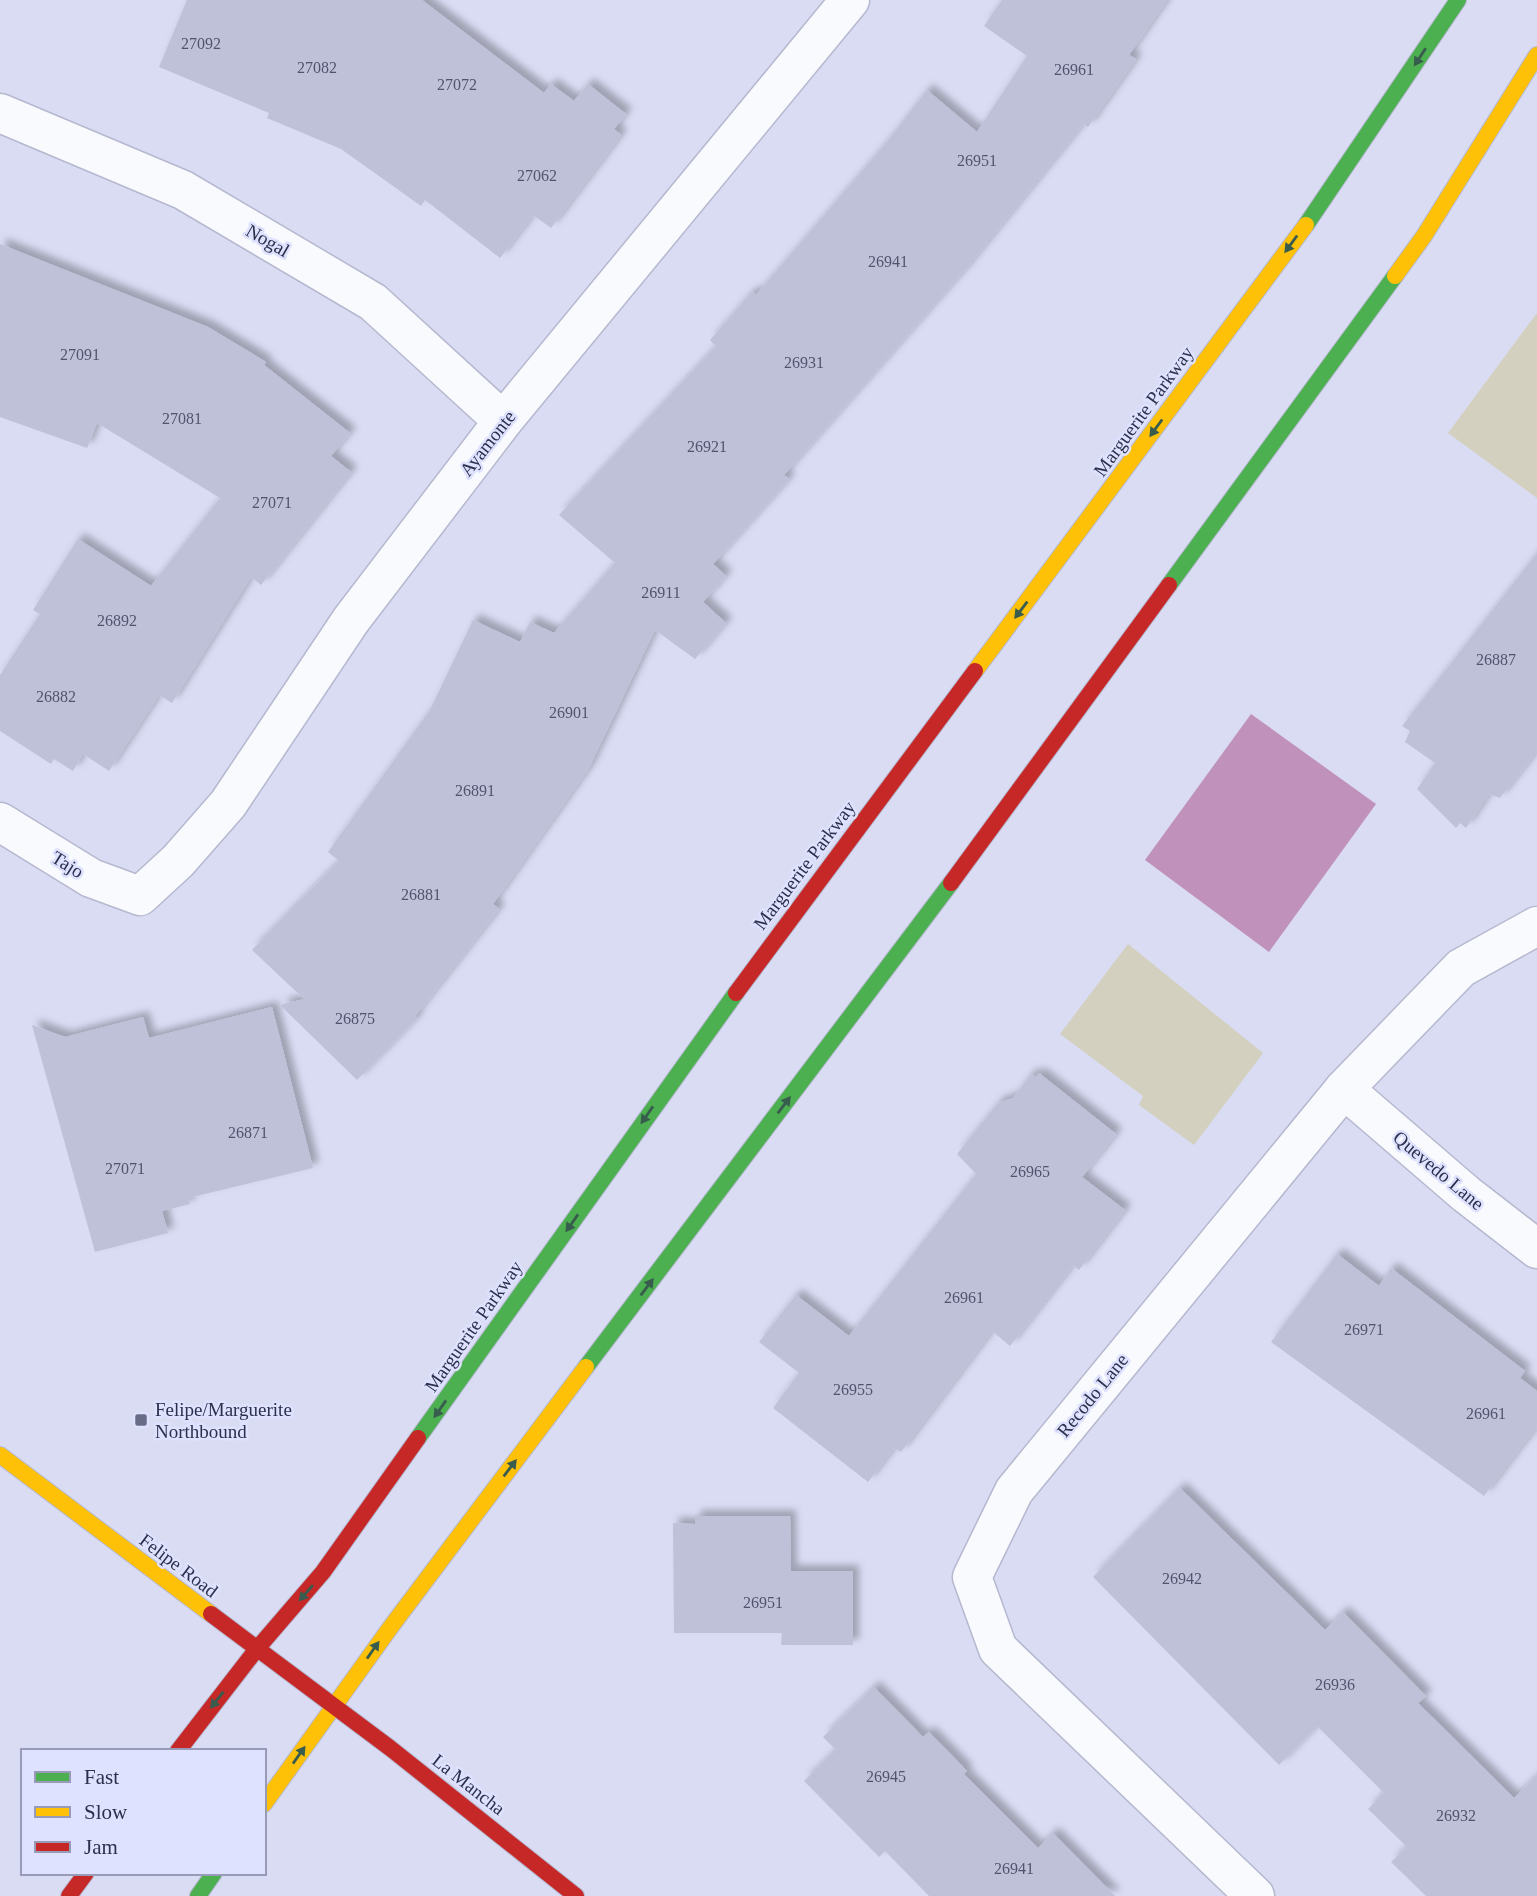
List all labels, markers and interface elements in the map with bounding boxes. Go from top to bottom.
house number: 27092 [181,35,221,52]
one-way arrow [1413,48,1427,66]
house number: 27082 [297,59,337,76]
house number: 26961 [1054,61,1094,78]
house number: 27072 [437,76,477,93]
house number: 26951 [957,152,997,169]
house number: 27062 [517,167,557,184]
street label: Nogal [242,220,293,261]
one-way arrow [1284,235,1299,253]
house number: 26941 [868,253,908,270]
street label: Marguerite Parkway [1089,342,1198,480]
house number: 27091 [60,346,100,363]
house number: 26931 [784,354,824,371]
street label: Ayamonte [455,406,519,480]
house number: 27081 [162,410,202,427]
one-way arrow [1149,418,1164,436]
house number: 26921 [687,438,727,455]
house number: 27071 [252,494,292,511]
house number: 26911 [641,584,681,601]
one-way arrow [1014,601,1028,619]
house number: 26892 [97,612,137,629]
house number: 26887 [1476,651,1516,668]
house number: 26882 [36,688,76,705]
house number: 26901 [549,704,589,721]
house number: 26891 [455,782,495,799]
street label: Marguerite Parkway [749,797,860,934]
street label: Tajo [48,847,88,882]
house number: 26881 [401,886,441,903]
house number: 26875 [335,1010,375,1027]
one-way arrow [776,1096,790,1114]
one-way arrow [641,1106,654,1125]
house number: 26871 [228,1124,268,1141]
street label: Quevedo Lane [1389,1127,1488,1214]
house number: 27071 [105,1160,145,1177]
house number: 26965 [1010,1163,1050,1180]
one-way arrow [565,1214,579,1232]
street label: Marguerite Parkway [420,1256,527,1396]
one-way arrow [639,1278,654,1296]
house number: 26961 [944,1289,984,1306]
house number: 26971 [1344,1321,1384,1338]
street label: Recodo Lane [1053,1350,1132,1441]
house number: 26955 [833,1381,873,1398]
place label: Felipe/Marguerite Northbound [155,1399,292,1442]
one-way arrow [433,1400,447,1418]
house number: 26961 [1466,1405,1506,1422]
marker: Felipe/Marguerite Northbound [133,1412,149,1428]
one-way arrow [502,1459,516,1477]
street label: Felipe Road [135,1529,222,1602]
house number: 26942 [1162,1570,1202,1587]
one-way arrow [299,1584,314,1601]
house number: 26951 [743,1594,783,1611]
one-way arrow [366,1641,380,1659]
house number: 26936 [1315,1676,1355,1693]
one-way arrow [209,1691,224,1709]
one-way arrow [292,1746,306,1764]
legend [21,1749,266,1875]
street label: La Mancha [428,1750,509,1819]
text: Fast [84,1765,119,1789]
house number: 26945 [866,1768,906,1785]
text: Slow [84,1800,128,1824]
house number: 26932 [1436,1807,1476,1824]
text: Jam [84,1835,118,1859]
house number: 26941 [994,1860,1034,1877]

